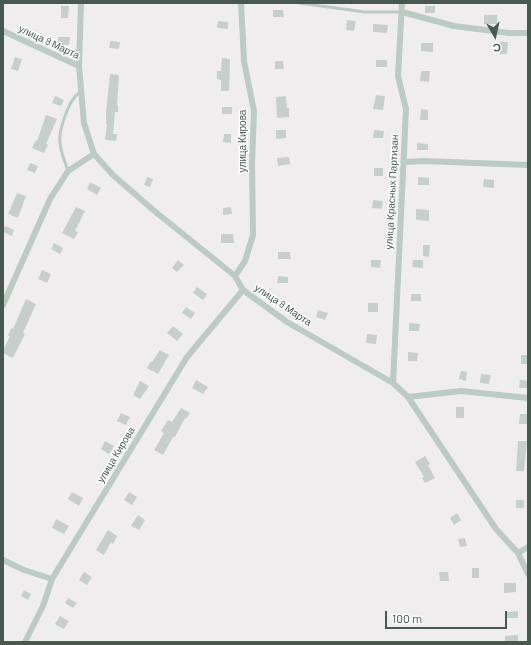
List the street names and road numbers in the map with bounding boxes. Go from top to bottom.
street label: улица 8 Марта [17,23,81,61]
street label: улица Кирова [237,110,249,172]
street label: улица Красных Партизан [383,134,401,250]
street label: улица 8 Марта [252,282,314,328]
street label: улица Кирова [95,425,137,485]

